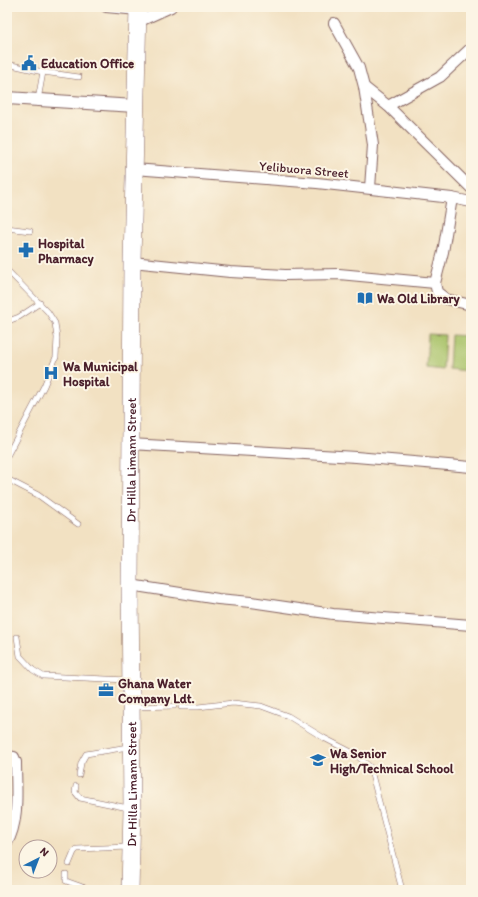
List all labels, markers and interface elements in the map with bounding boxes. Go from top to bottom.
public building icon: Education Office [20,54,38,72]
place label: Education Office [41,56,134,71]
street label: Yelibuora Street [258,158,350,181]
place label: Hospital Pharmacy [38,236,95,267]
pharmacy icon: Hospital Pharmacy [17,241,35,259]
library icon: Wa Old Library [356,289,374,307]
place label: Wa Old Library [377,291,460,307]
place label: Wa Municipal Hospital [63,359,138,390]
hospital icon: Wa Municipal Hospital [42,364,60,382]
street label: Dr Hilla Limann Street [123,397,139,523]
place label: Ghana Water Company Ldt. [118,676,195,707]
office icon: Ghana Water Company Ldt. [97,681,115,699]
street label: Dr Hilla Limann Street [124,721,140,847]
place label: Wa Senior High/Technical School [330,746,454,777]
school or university icon: Wa Senior High/Technical School [309,751,327,769]
north arrow [18,839,58,879]
text: N [37,845,51,859]

